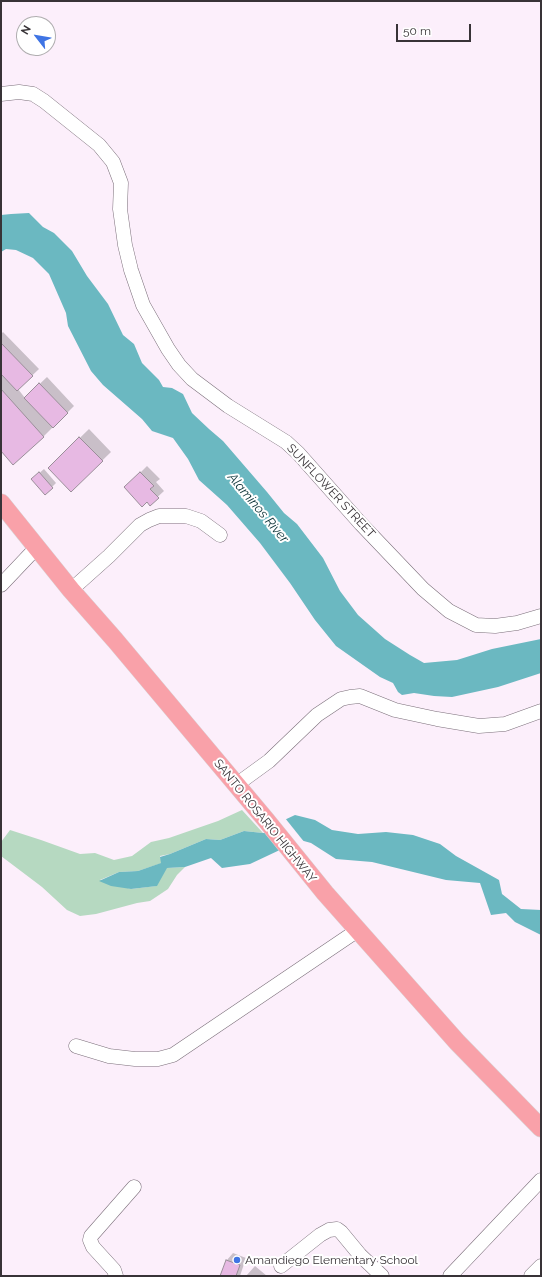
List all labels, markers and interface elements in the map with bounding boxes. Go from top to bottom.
north arrow [16,16,56,56]
scale bar [398,16,473,42]
text: N [18,23,34,37]
text: 50 m [403,24,431,38]
street label: SUNFLOWER STREET [284,441,378,541]
water label: Alaminos River [224,470,292,546]
street label: SANTO ROSARIO HIGHWAY [211,756,319,886]
place label: Amandiego Elementary School [245,1253,418,1267]
marker: Amandiego Elementary School [232,1255,242,1265]

